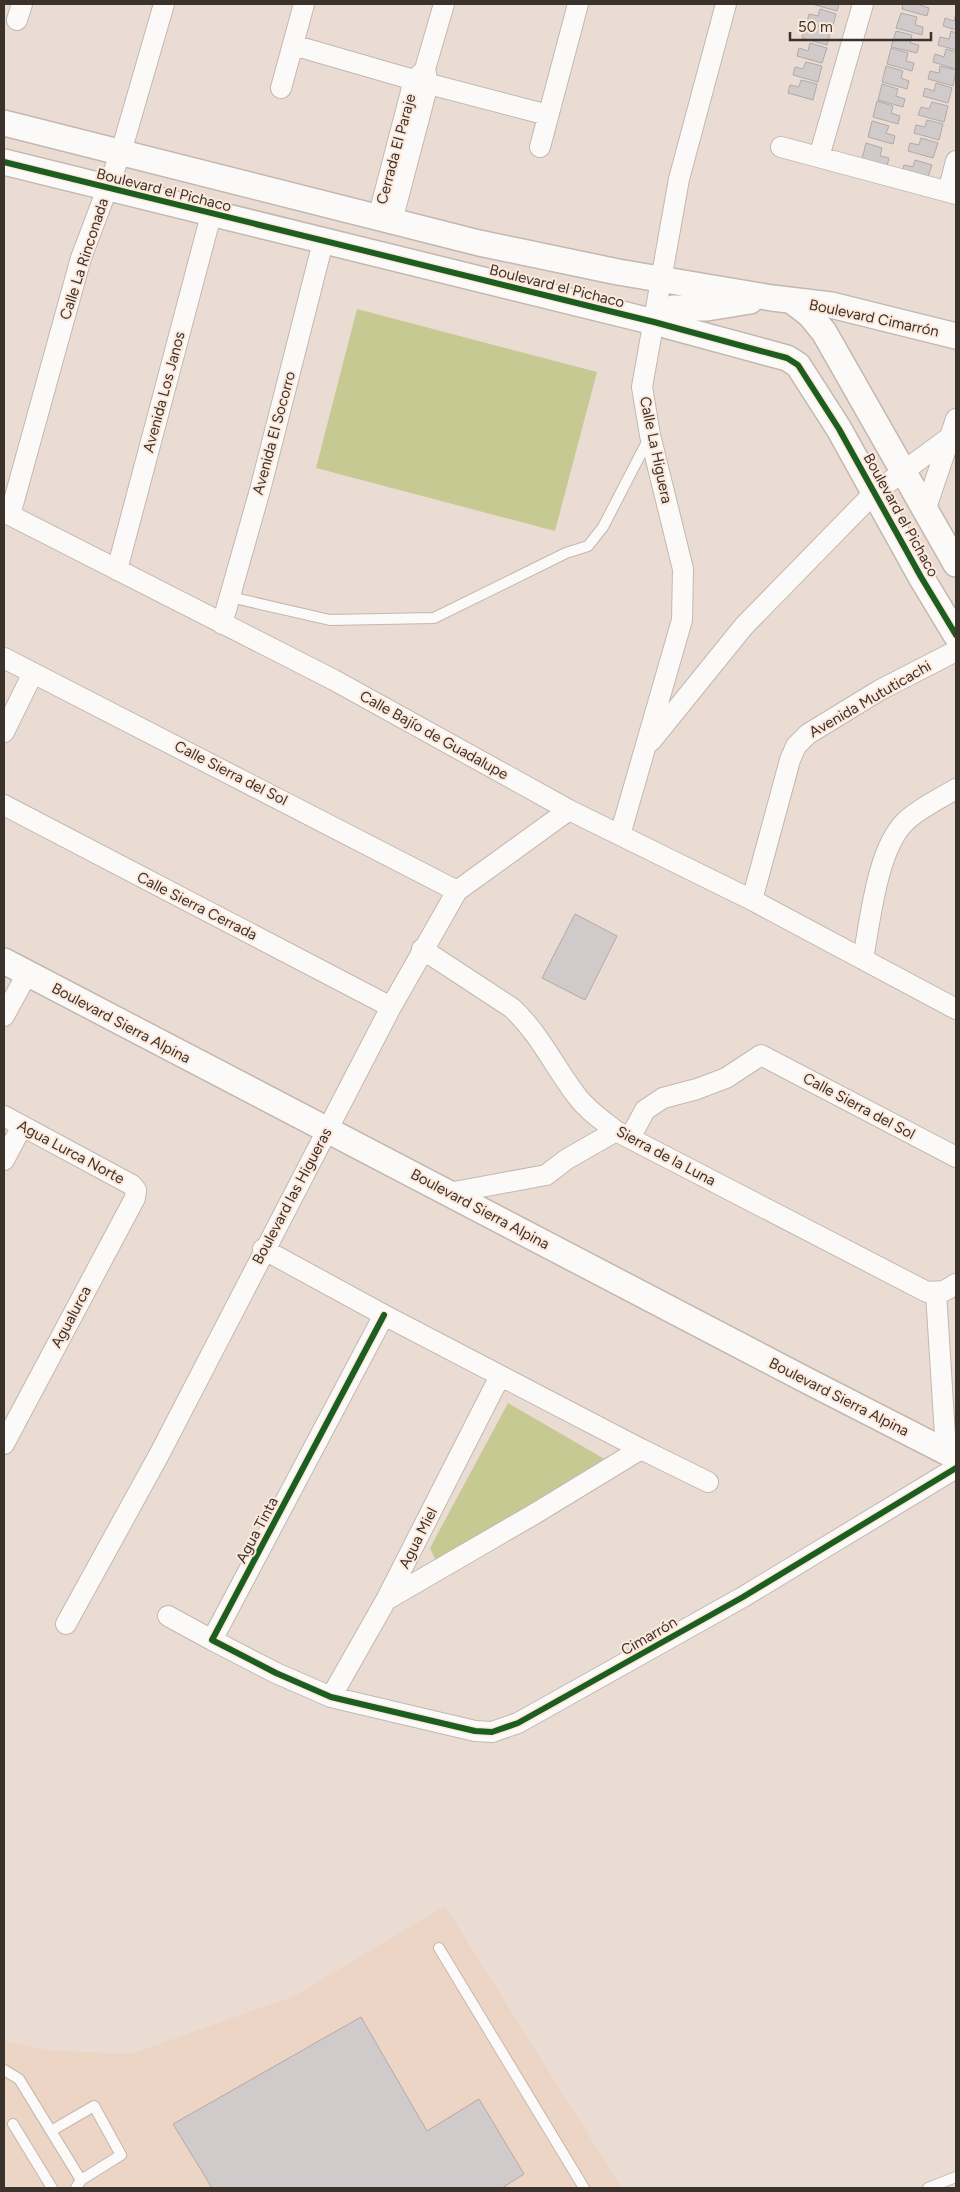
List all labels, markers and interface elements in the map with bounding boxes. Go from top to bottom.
scale bar [790,10,931,42]
text: 50 m [798,18,833,36]
street label: Cerrada El Paraje [373,92,419,206]
street label: Boulevard el Pichaco [95,164,234,216]
street label: Calle La Rinconada [56,196,112,322]
street label: Boulevard el Pichaco [488,260,627,312]
street label: Boulevard Cimarrón [807,295,941,341]
street label: Avenida Los Janos [139,330,189,454]
street label: Avenida El Socorro [249,369,299,497]
street label: Calle La Higuera [636,395,676,505]
street label: Boulevard el Pichaco [860,450,943,580]
street label: Avenida Mututicachi [806,657,934,741]
street label: Calle Bajío de Guadalupe [357,687,511,783]
street label: Calle Sierra del Sol [171,737,291,809]
street label: Calle Sierra Cerrada [134,868,260,944]
street label: Boulevard Sierra Alpina [49,979,193,1067]
street label: Calle Sierra del Sol [800,1069,918,1143]
street label: Agua Lurca Norte [14,1116,128,1188]
street label: Sierra de la Luna [613,1122,719,1190]
street label: Boulevard las Higueras [248,1125,336,1267]
street label: Boulevard Sierra Alpina [408,1165,552,1253]
street label: Agualurca [47,1283,95,1351]
street label: Boulevard Sierra Alpina [766,1354,912,1440]
street label: Agua Tinta [232,1494,282,1566]
street label: Agua Miel [395,1504,441,1572]
street label: Cimarrón [618,1613,680,1659]

